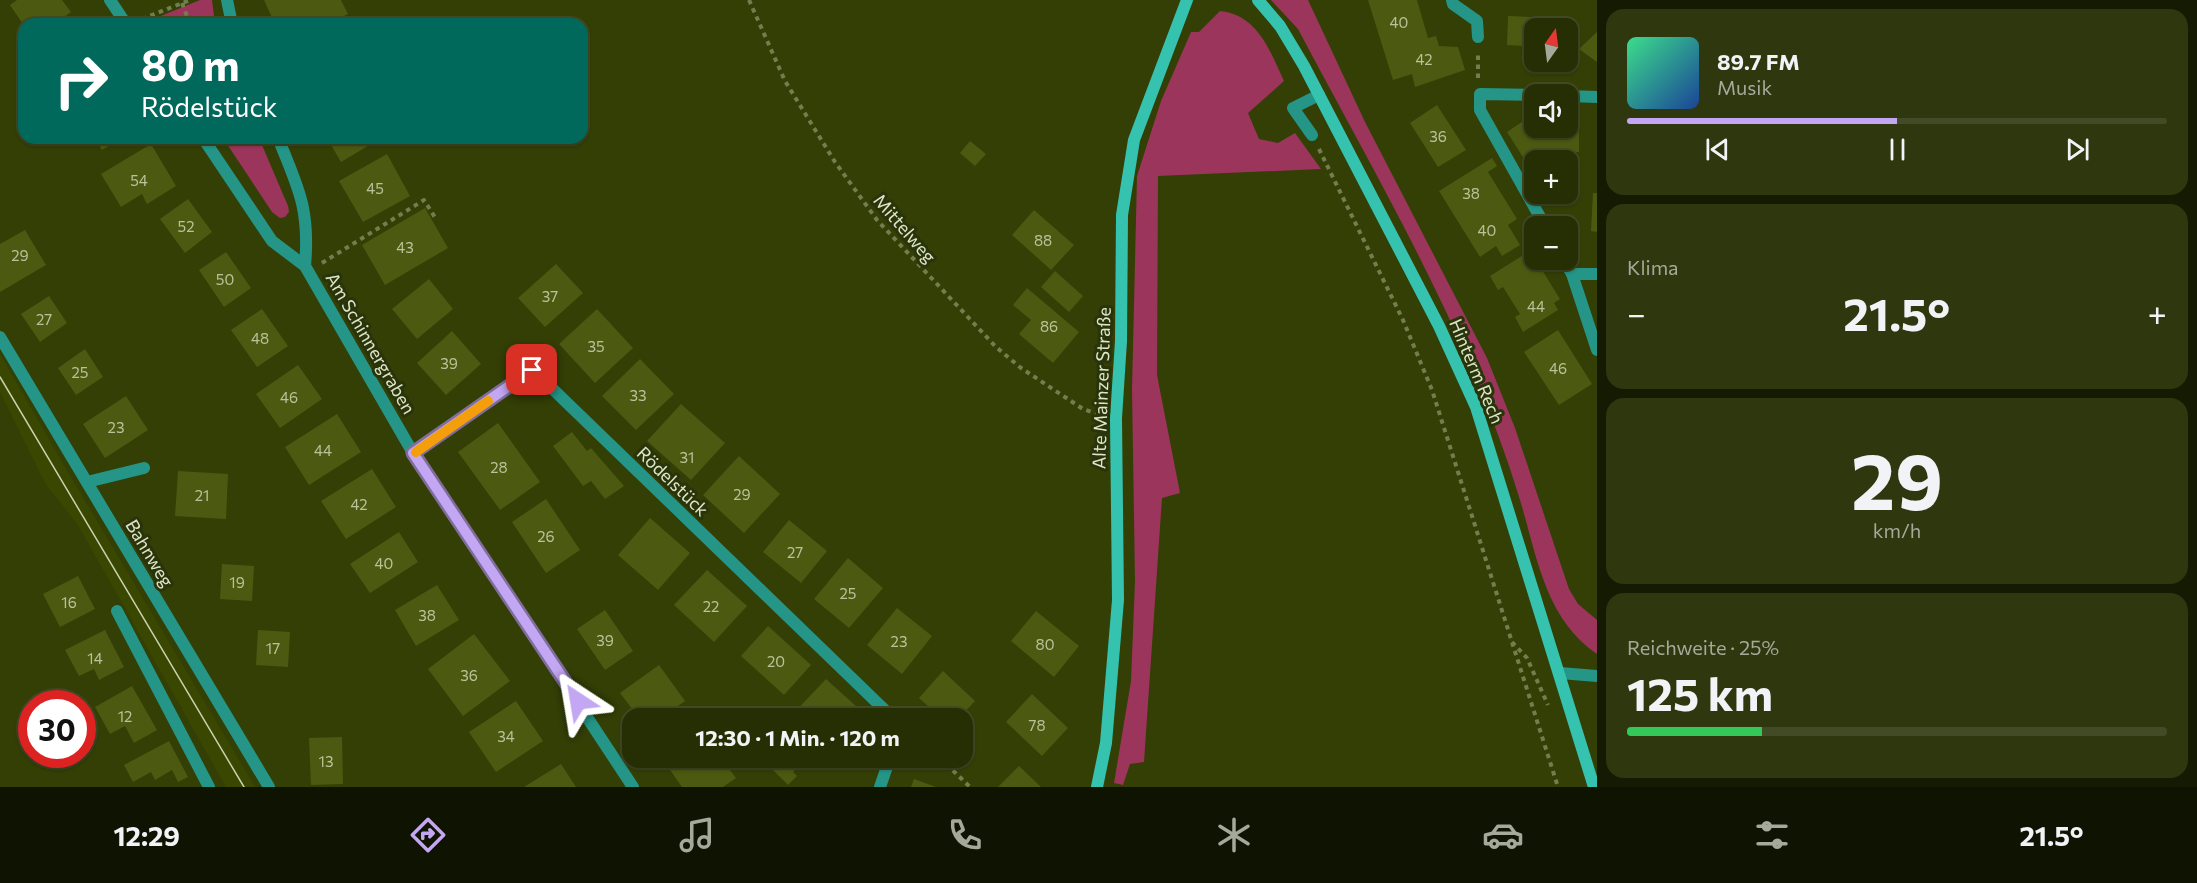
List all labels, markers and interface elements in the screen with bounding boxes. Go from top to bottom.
house number: 40 [1390,13,1408,31]
north arrow [1524,18,1578,72]
map controls [1524,18,1578,270]
text: 80 m [141,38,240,90]
icon: right [42,42,120,120]
text: 89.7 FM [1717,48,1800,75]
house number: 42 [1415,50,1433,68]
text: Musik [1717,75,1772,99]
button: sound [1524,84,1578,138]
text: Rödelstück [141,90,277,123]
house number: 36 [1429,127,1447,145]
icon: previous [1701,133,1734,166]
icon: pause [1881,133,1914,166]
icon: next [2061,133,2094,166]
button: + [1524,150,1578,204]
house number: 54 [130,171,148,189]
house number: 45 [366,179,384,197]
house number: 38 [1462,184,1480,202]
street label: Mittelweg [869,189,941,267]
button: − [1524,216,1578,270]
house number: 52 [178,217,194,235]
house number: 40 [1478,221,1496,239]
house number: 88 [1034,231,1052,249]
house number: 43 [396,238,414,256]
house number: 29 [11,246,29,264]
text: Klima [1627,255,1679,279]
street label: Am Schinnergraben [321,268,421,418]
house number: 50 [216,270,234,288]
text: 21.5° [1843,285,1950,340]
house number: 37 [542,287,558,305]
text: − [1627,292,1646,333]
text: + [2148,292,2167,333]
house number: 44 [1527,297,1545,315]
street label: Alte Mainzer Straße [1087,307,1115,469]
house number: 27 [36,310,52,328]
street label: Hinterm Rech [1445,315,1509,427]
house number: 86 [1040,317,1058,335]
house number: 48 [251,329,269,347]
house number: 35 [587,337,605,355]
pin [506,344,557,395]
icon: arrive [515,353,548,386]
house number: 39 [440,354,458,372]
house number: 46 [1549,359,1567,377]
house number: 25 [72,363,88,381]
house number: 33 [629,386,647,404]
house number: 46 [280,388,298,406]
house number: 23 [108,418,124,436]
text: 29 [1851,431,1943,526]
house number: 44 [314,441,332,459]
street label: Rödelstück [633,442,714,521]
house number: 31 [680,448,694,466]
house number: 28 [490,458,508,476]
house number: 29 [733,485,751,503]
house number: 21 [195,486,209,504]
house number: 42 [350,495,368,513]
street label: Bahnweg [121,515,179,591]
text: km/h [1873,518,1921,542]
house number: 26 [537,527,555,545]
house number: 27 [787,543,803,561]
house number: 40 [375,554,393,572]
house number: 19 [229,573,245,591]
house number: 25 [840,584,856,602]
house number: 16 [61,593,77,611]
house number: 22 [703,597,719,615]
house number: 38 [418,606,436,624]
house number: 39 [596,631,614,649]
house number: 23 [891,632,907,650]
house number: 80 [1036,635,1054,653]
text: Reichweite · 25% [1627,635,1779,659]
house number: 17 [266,639,280,657]
house number: 14 [87,649,103,667]
house number: 20 [767,652,785,670]
text: 125 km [1627,665,1773,720]
house number: 36 [460,666,478,684]
position arrow [546,669,610,733]
speed limit sign: 30 [18,690,96,768]
house number: 12 [118,707,132,725]
house number: 78 [1029,716,1045,734]
text: 12:30 · 1 Min. · 120 m [695,724,900,751]
house number: 34 [497,727,515,745]
house number: 13 [319,752,333,770]
icon: directions [407,814,449,856]
icon: music [676,814,718,856]
icon: phone [944,814,986,856]
icon: climate [1213,814,1255,856]
icon: car [1482,814,1524,856]
icon: filters [1751,814,1793,856]
text: 12:29 [113,819,180,852]
text: 21.5° [2019,819,2084,852]

